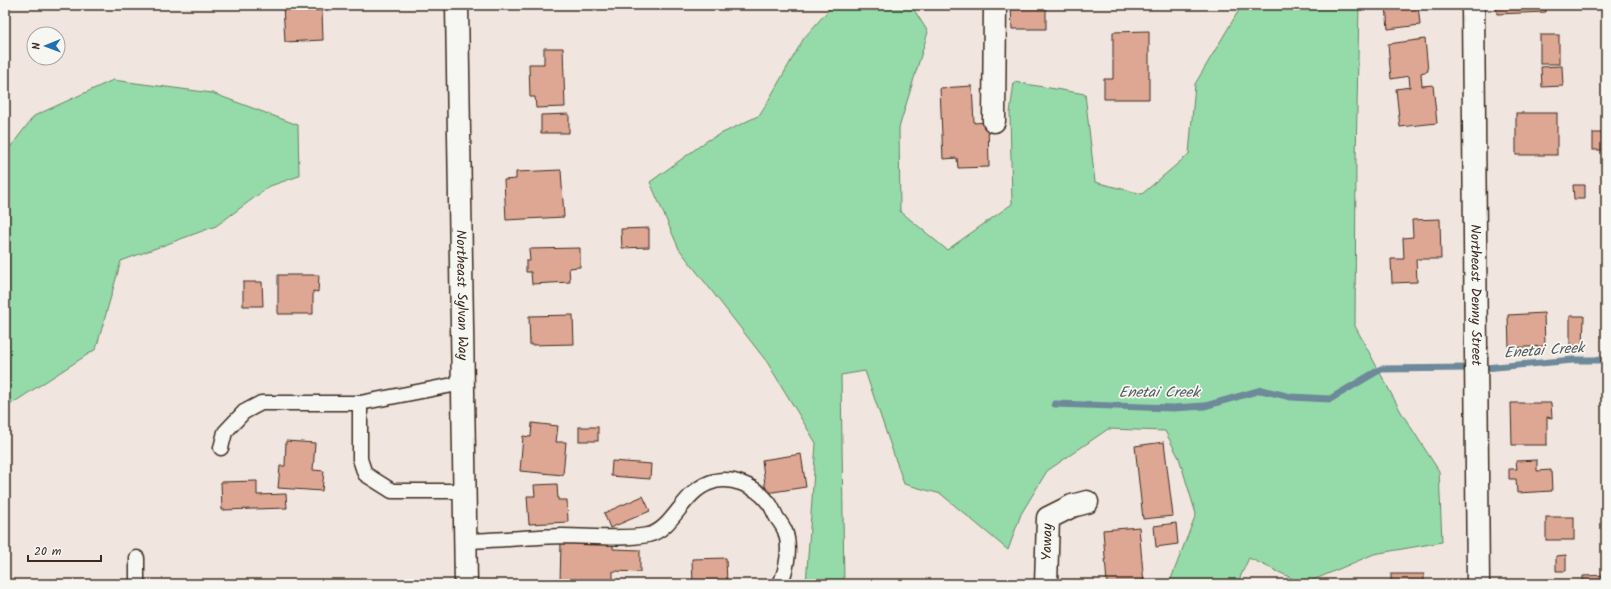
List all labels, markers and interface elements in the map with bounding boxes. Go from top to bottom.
north arrow [26,26,66,66]
text: N [28,42,46,50]
street label: Northeast Denny Street [1464,224,1487,366]
street label: Northeast Sylvan Way [449,230,474,361]
water label: Enetai Creek [1503,336,1587,366]
water label: Enetai Creek [1119,381,1201,405]
street label: Yaway [1036,523,1059,561]
scale bar [28,537,101,563]
text: 20 m [34,542,62,561]

